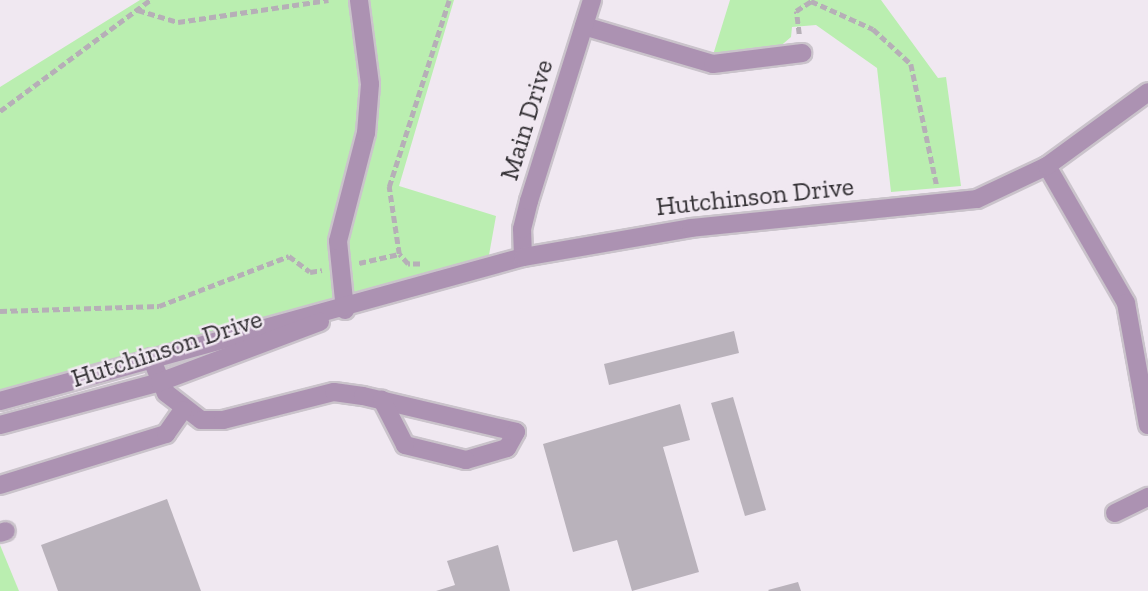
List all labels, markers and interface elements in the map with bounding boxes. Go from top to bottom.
street label: Main Drive [494,56,560,184]
street label: Hutchinson Drive [655,171,855,223]
street label: Hutchinson Drive [68,303,266,395]

